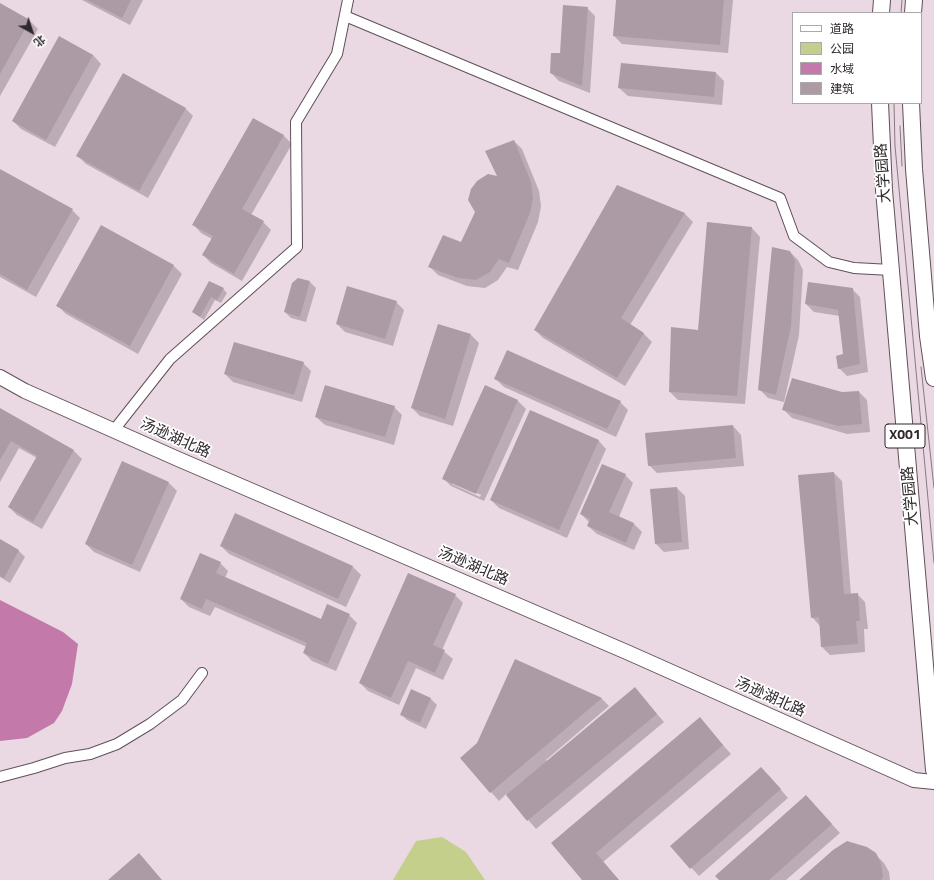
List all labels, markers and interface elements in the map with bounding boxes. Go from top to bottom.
north arrow [12,12,52,52]
legend [792,12,922,104]
text: 道路 [830,19,854,38]
text: 北 [30,32,49,51]
text: 公园 [830,39,854,58]
text: 水域 [830,59,854,78]
text: 建筑 [830,79,854,98]
street label: 大学园路 [873,142,895,204]
street label: 汤逊湖北路 [137,416,213,462]
road number: X001 [885,424,925,448]
street label: 大学园路 [899,465,923,527]
street label: 汤逊湖北路 [435,544,511,590]
street label: 汤逊湖北路 [732,675,808,721]

